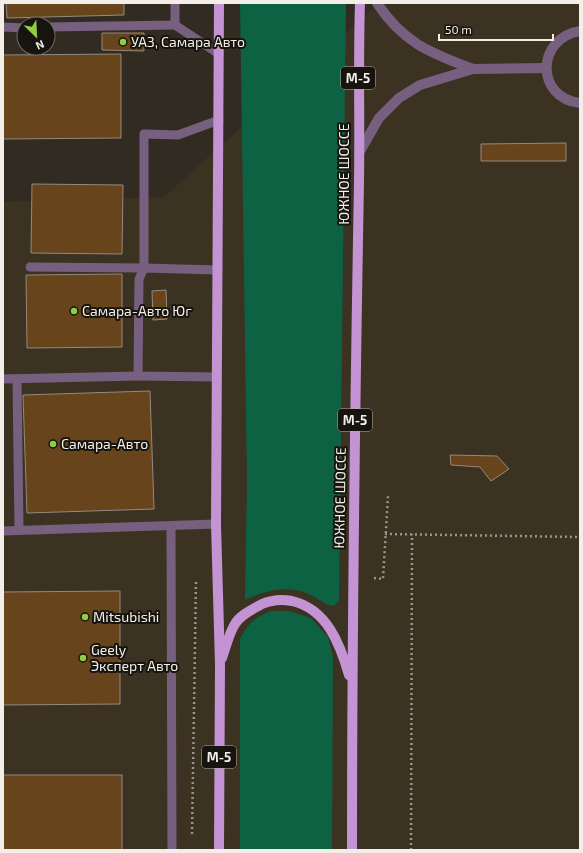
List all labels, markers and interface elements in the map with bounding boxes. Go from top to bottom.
north arrow [16,16,56,56]
scale bar [439,16,553,42]
text: 50 m [445,22,472,36]
place label: УАЗ, Самара Авто [131,33,245,50]
marker: УАЗ, Самара Авто [118,37,128,47]
text: N [34,38,47,53]
road number: М-5 [341,67,375,89]
street label: ЮЖНОЕ ШОССЕ [335,123,352,225]
place label: Самара-Авто Юг [82,302,192,319]
marker: Самара-Авто Юг [69,306,79,316]
road number: М-5 [338,409,372,431]
place label: Самара-Авто [61,435,148,452]
marker: Самара-Авто [48,439,58,449]
street label: ЮЖНОЕ ШОССЕ [330,447,349,549]
place label: Mitsubishi [93,608,159,625]
marker: Mitsubishi [80,612,90,622]
place label: Geely Эксперт Авто [91,641,178,674]
marker: Geely Эксперт Авто [78,653,88,663]
road number: М-5 [202,746,236,768]

